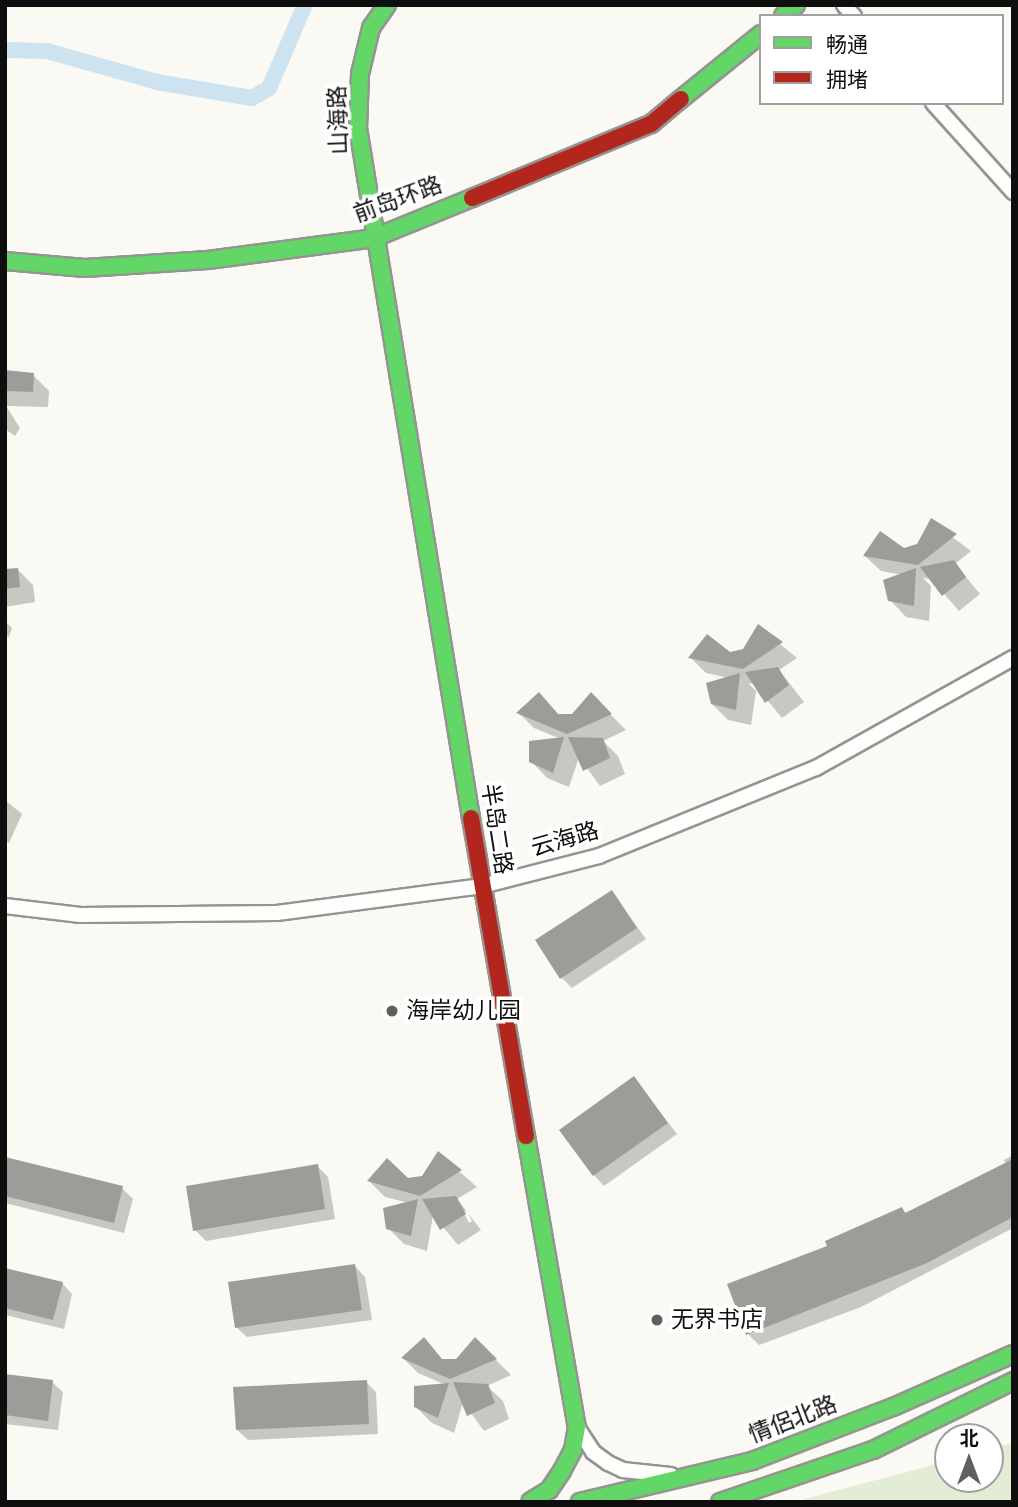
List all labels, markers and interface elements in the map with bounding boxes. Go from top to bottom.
legend [759,14,1004,105]
text: 畅通 [826,33,868,57]
text: 拥堵 [826,68,868,92]
street label: 山海路 [324,85,354,155]
street label: 前岛环路 [350,171,446,229]
street label: 半岛二路 [475,781,517,877]
street label: 云海路 [528,817,602,863]
place label: 海岸幼儿园 [406,997,521,1025]
marker: 海岸幼儿园 [384,1003,400,1019]
place label: 无界书店 [671,1306,763,1334]
marker: 无界书店 [649,1312,665,1328]
street label: 情侶北路 [745,1391,841,1449]
north arrow [934,1423,1004,1493]
text: 北 [959,1428,979,1449]

